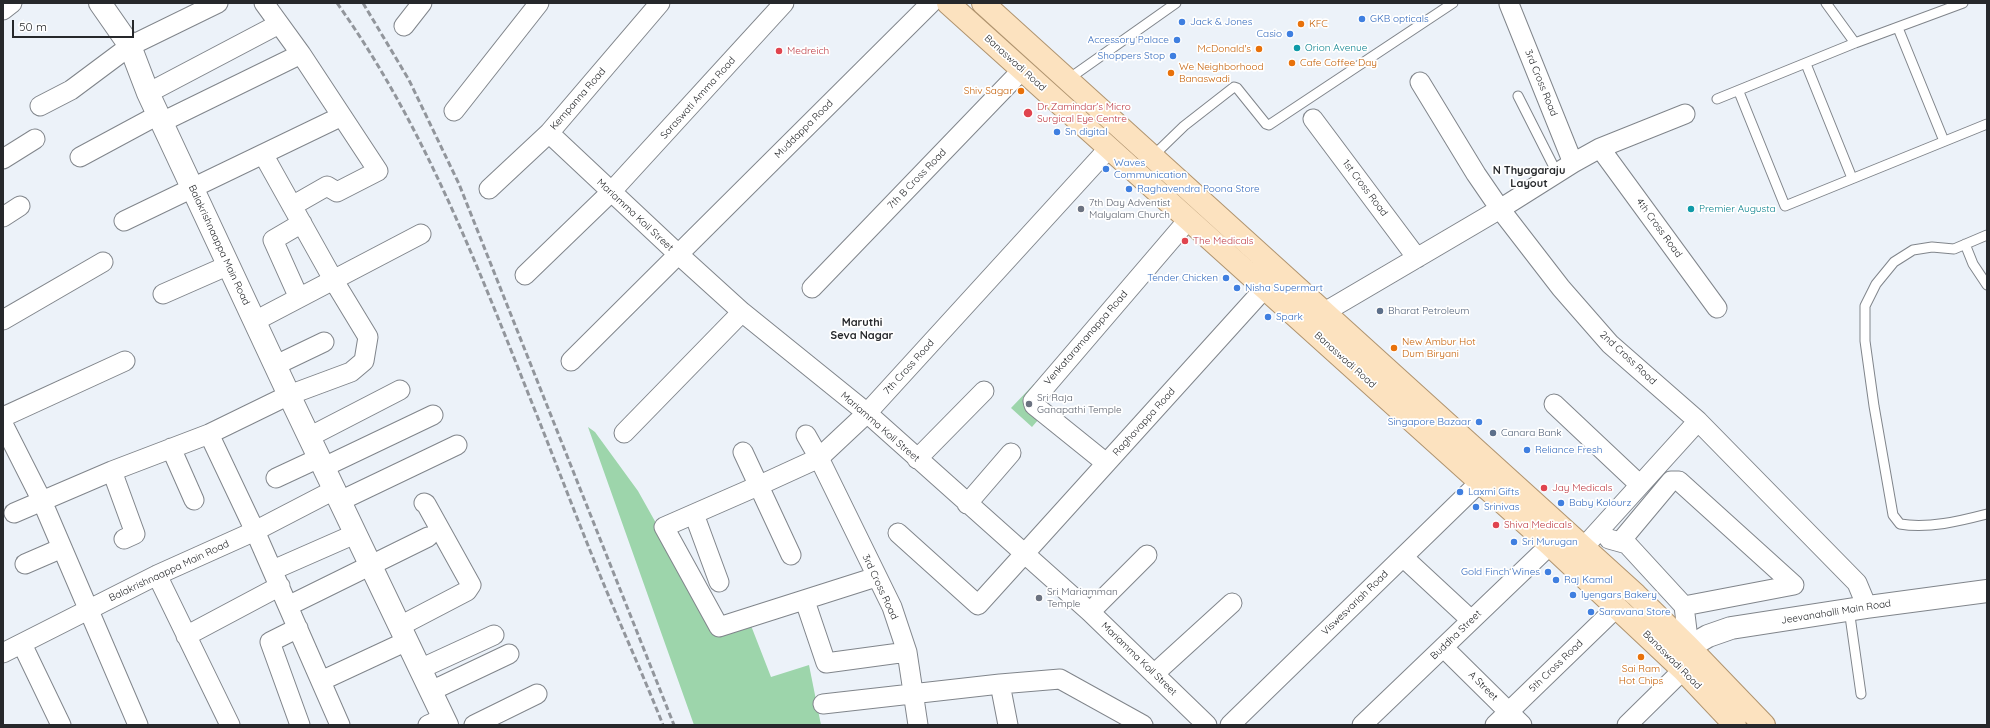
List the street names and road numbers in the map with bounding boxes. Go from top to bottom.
street label: Banaswadi Road [982,32,1048,94]
street label: 3rd Cross Road [1522,48,1560,118]
street label: Saraswati Amma Road [658,54,738,142]
street label: Kempanna Road [548,65,608,133]
street label: Muddappa Road [772,97,836,161]
street label: 7th B Cross Road [885,146,949,212]
street label: 1st Cross Road [1340,157,1390,219]
street label: Mariamma Koil Street [594,176,676,254]
street label: Balakrishnaappa Main Road [186,183,252,307]
street label: 4th Cross Road [1634,196,1684,260]
street label: Venkataramanappa Road [1042,288,1130,388]
street label: Banaswadi Road [1312,329,1378,391]
street label: 2nd Cross Road [1597,329,1659,387]
street label: 7th Cross Road [881,337,937,397]
street label: Raghavappa Road [1110,385,1178,459]
street label: Mariamma Koil Street [838,390,922,464]
street label: Balakrishnaappa Main Road [107,538,231,604]
street label: 3rd Cross Road [860,552,900,622]
street label: Viswesvariah Road [1319,568,1391,638]
street label: Jeevanahalli Main Road [1780,597,1892,627]
street label: Buddha Street [1428,608,1484,662]
street label: Mariamma Koil Street [1099,620,1179,698]
street label: Banaswadi Road [1640,628,1704,692]
street label: 5th Cross Road [1527,637,1585,695]
street label: A Street [1466,669,1500,703]

